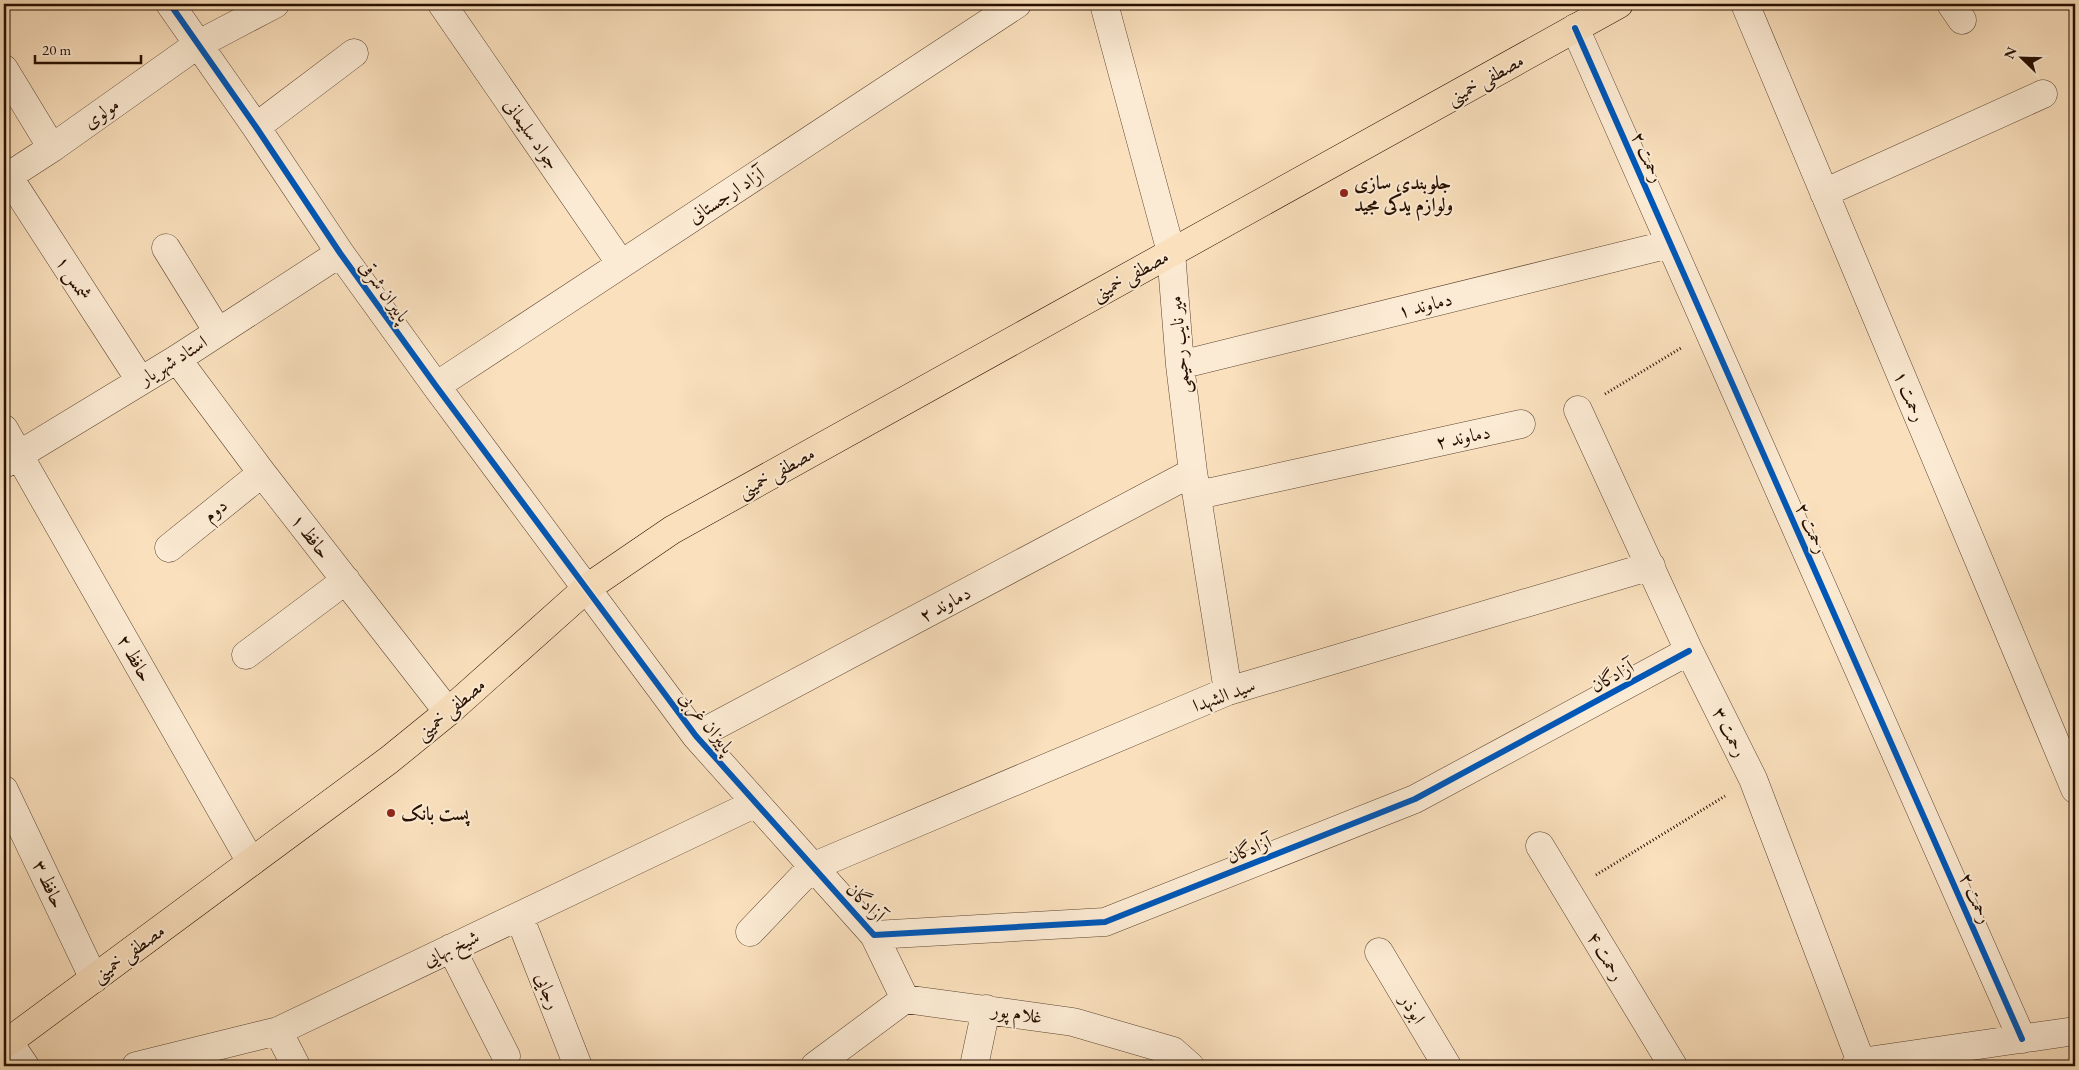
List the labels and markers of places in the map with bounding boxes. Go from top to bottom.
place label: جلوبندی سازی ولوازم یدکی مجید [1354,170,1453,222]
marker: جلوبندی سازی ولوازم یدکی مجید [1338,187,1350,199]
place label: پست بانک [401,801,471,827]
marker: پست بانک [385,807,397,819]

